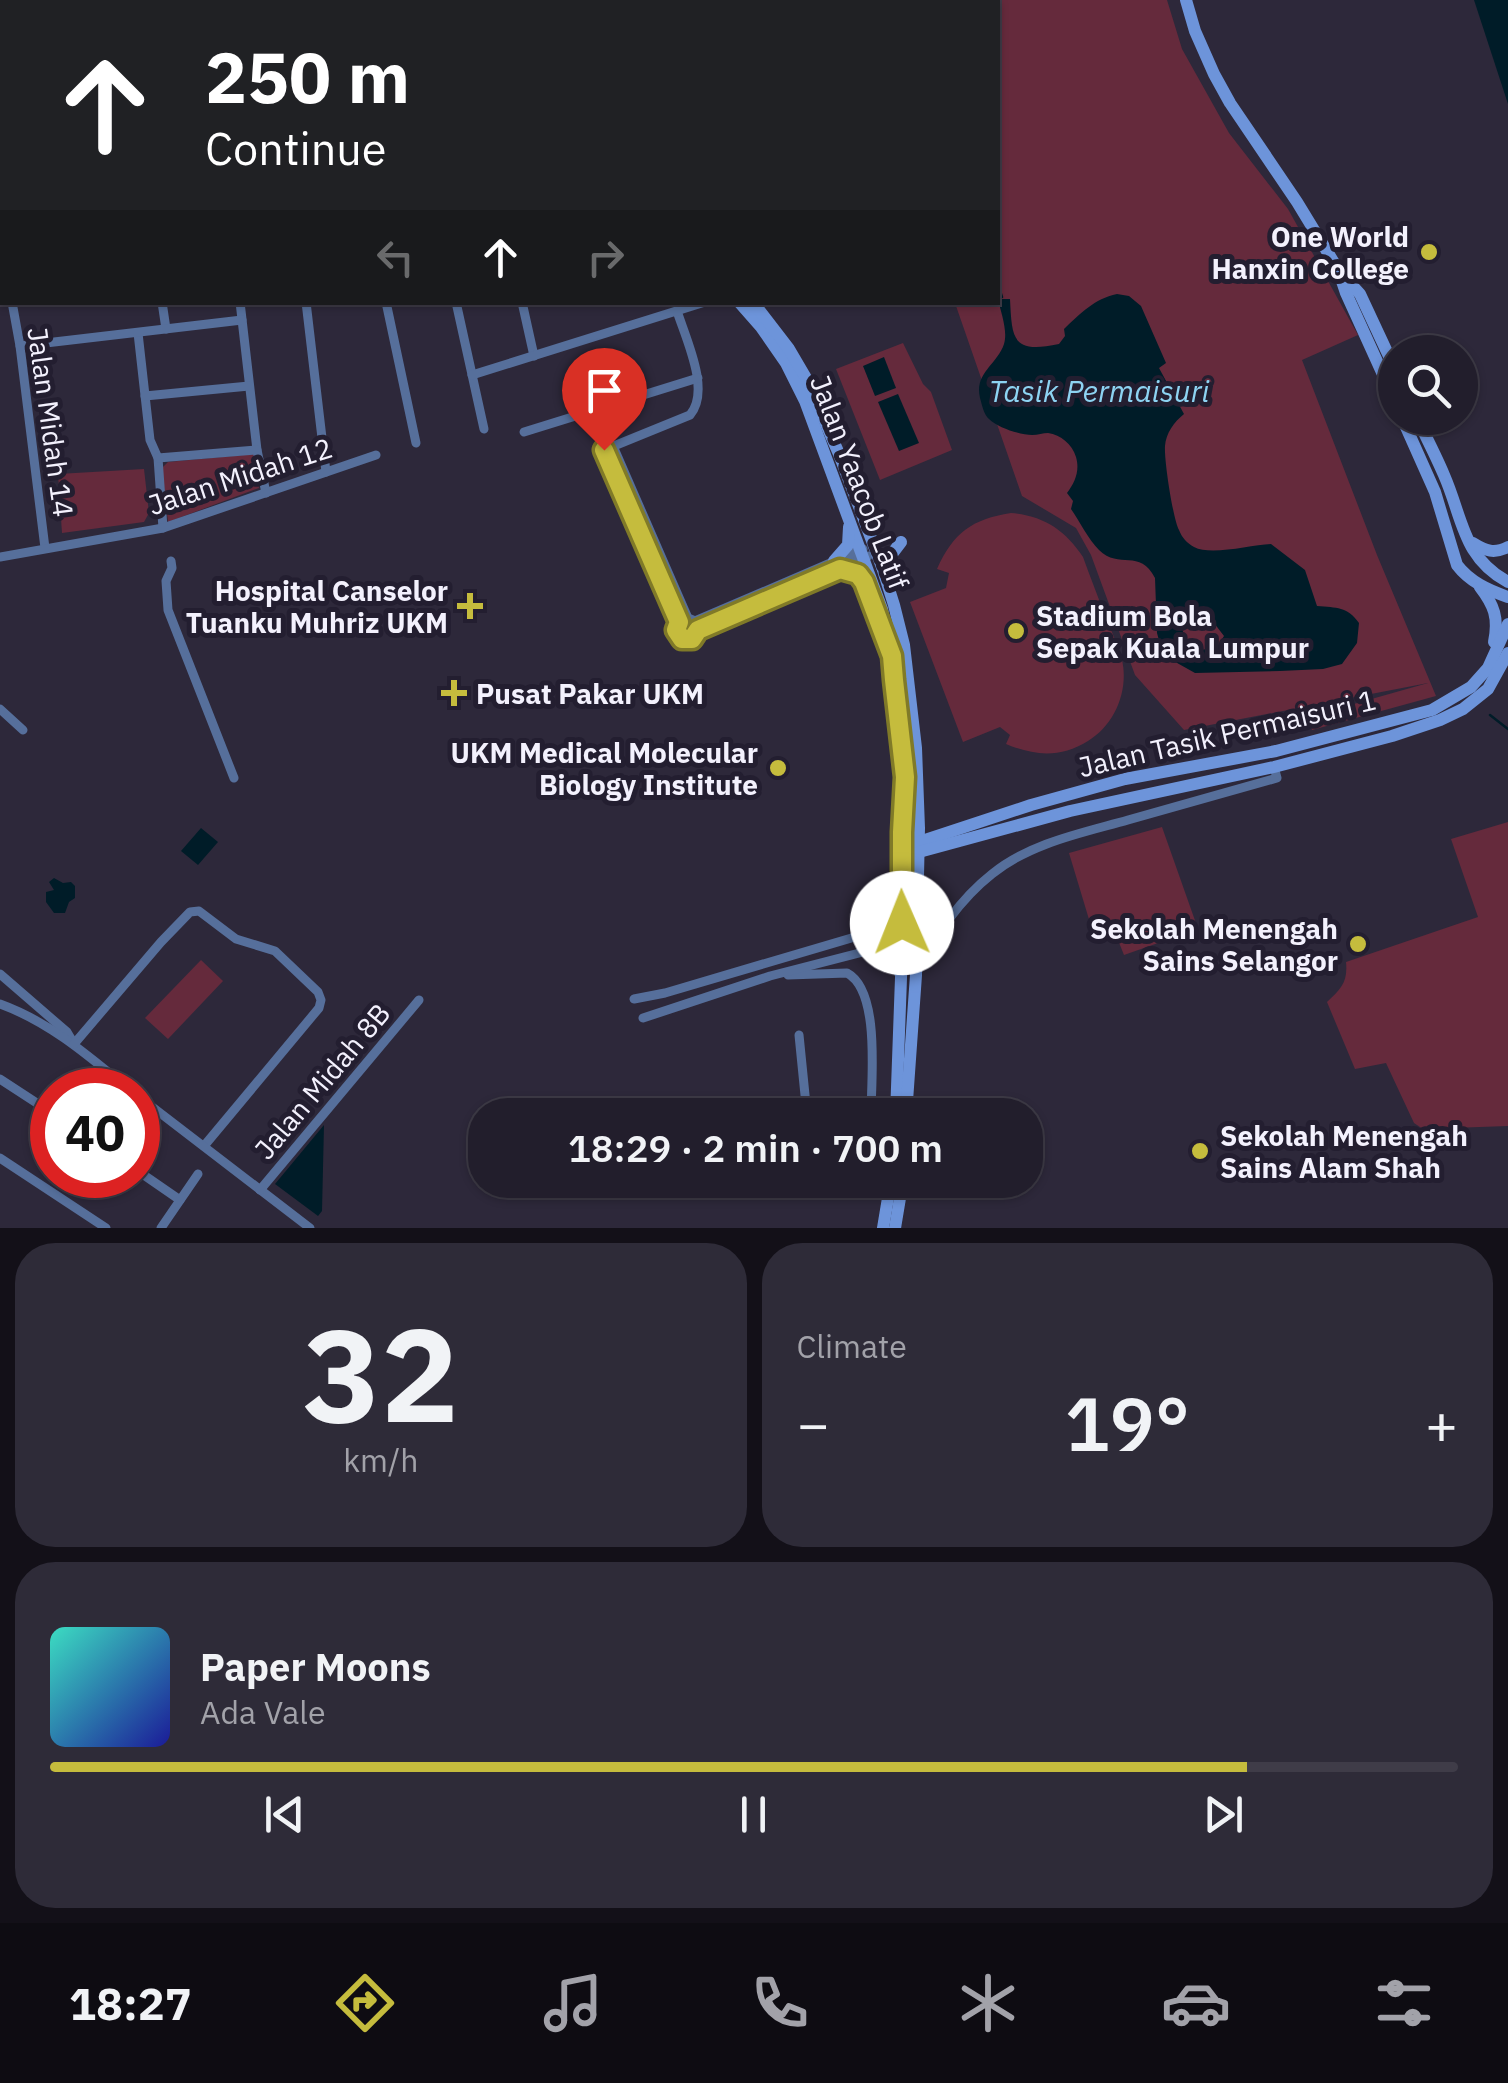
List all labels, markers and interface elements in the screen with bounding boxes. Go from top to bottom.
text: 250 m [205,31,410,122]
icon: ahead [40,40,170,170]
text: Continue [205,119,387,177]
place label: One World Hanxin College [1212,218,1409,287]
icon: left [368,230,423,285]
icon: ahead [473,230,528,285]
icon: right [578,230,633,285]
marker: One World Hanxin College [1418,241,1440,263]
street label: Jalan Midah 14 [19,325,83,519]
map controls [1378,335,1478,435]
button: search [1378,335,1478,435]
pin [562,348,647,451]
icon: arrive [577,363,632,418]
street label: Jalan Yaacob Latif [802,370,918,594]
water label: Tasik Permaisuri [988,371,1210,410]
street label: Jalan Midah 12 [143,429,337,523]
place label: Hospital Canselor Tuanku Muhriz UKM [186,572,448,641]
marker: Hospital Canselor Tuanku Muhriz UKM [457,593,483,619]
place label: Stadium Bola Sepak Kuala Lumpur [1036,597,1309,666]
marker: Stadium Bola Sepak Kuala Lumpur [1005,620,1027,642]
place label: Pusat Pakar UKM [476,675,704,712]
marker: Pusat Pakar UKM [441,680,467,706]
street label: Jalan Tasik Permaisuri 1 [1075,681,1379,785]
place label: UKM Medical Molecular Biology Institute [451,734,758,803]
marker: UKM Medical Molecular Biology Institute [767,757,789,779]
position arrow [850,871,954,975]
place label: Sekolah Menengah Sains Selangor [1090,910,1338,979]
marker: Sekolah Menengah Sains Selangor [1347,933,1369,955]
street label: Jalan Midah 8B [246,995,398,1167]
speed limit sign: 40 [30,1068,160,1198]
place label: Sekolah Menengah Sains Alam Shah [1220,1117,1468,1186]
text: 18:29 · 2 min · 700 m [568,1123,943,1172]
marker: Sekolah Menengah Sains Alam Shah [1189,1140,1211,1162]
text: 32 [303,1289,459,1458]
text: Climate [797,1325,907,1367]
text: 19° [1065,1374,1190,1472]
text: − [797,1388,830,1459]
text: + [1425,1388,1458,1459]
text: km/h [343,1439,418,1481]
text: Paper Moons [200,1642,431,1691]
text: Ada Vale [200,1691,326,1733]
icon: previous [257,1787,312,1842]
icon: pause [726,1787,781,1842]
icon: next [1196,1787,1251,1842]
icon: directions [330,1968,400,2038]
icon: music [538,1968,608,2038]
icon: phone [745,1968,815,2038]
icon: climate [953,1968,1023,2038]
icon: car [1161,1968,1231,2038]
icon: filters [1369,1968,1439,2038]
text: 18:27 [69,1974,192,2032]

